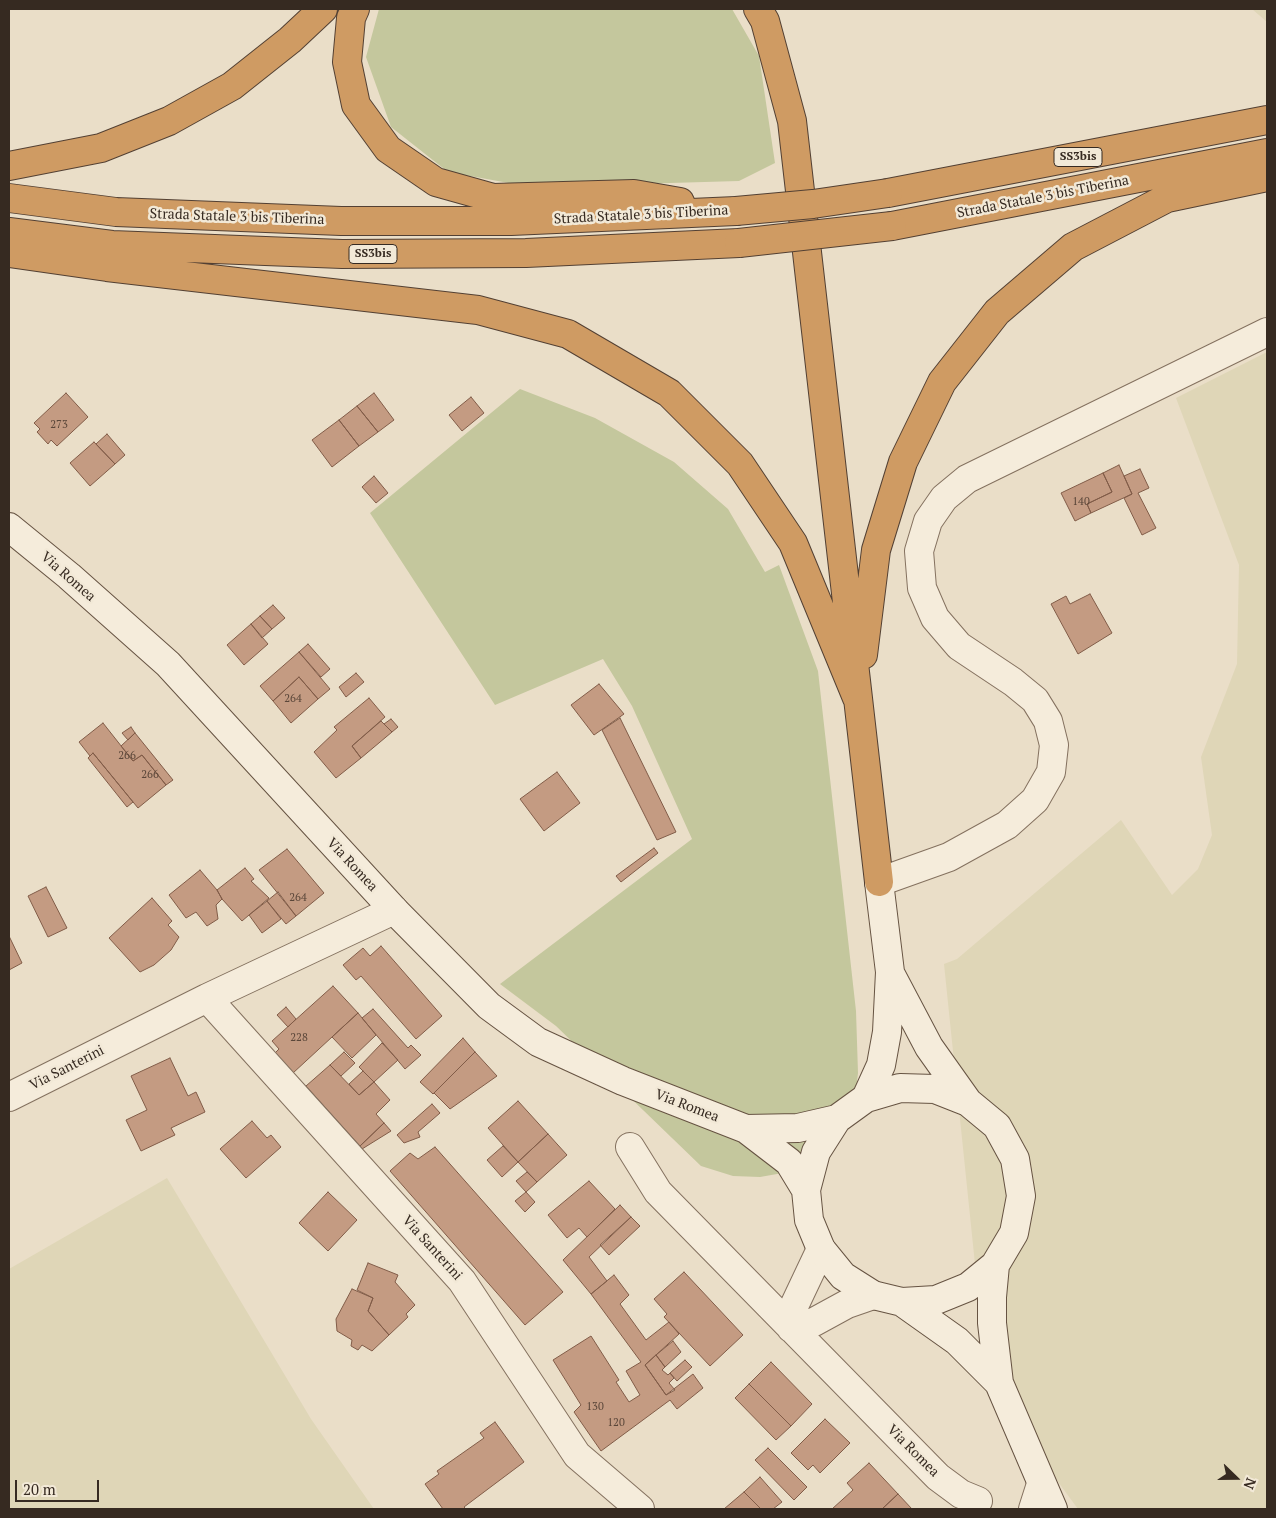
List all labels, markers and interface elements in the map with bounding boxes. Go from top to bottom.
road number: SS3bis [1054,148,1102,166]
street label: Strada Statale 3 bis Tiberina [956,172,1130,222]
street label: Strada Statale 3 bis Tiberina [553,202,729,228]
street label: Strada Statale 3 bis Tiberina [149,206,325,228]
road number: SS3bis [349,244,397,264]
house number: 273 [50,418,68,432]
house number: 140 [1072,495,1090,509]
street label: Via Romea [37,549,99,605]
house number: 264 [284,692,302,706]
house number: 266 [118,749,136,763]
house number: 266 [141,768,159,782]
street label: Via Romea [323,835,381,895]
house number: 264 [289,891,307,905]
house number: 228 [290,1031,308,1045]
street label: Via Santerini [27,1042,107,1094]
street label: Via Romea [653,1086,721,1126]
street label: Via Santerini [398,1212,466,1284]
house number: 130 [586,1400,604,1414]
house number: 120 [607,1416,625,1430]
street label: Via Romea [883,1421,943,1481]
north arrow [1211,1453,1261,1503]
scale bar [18,1470,101,1502]
text: N [1240,1475,1261,1492]
text: 20 m [23,1479,56,1499]

